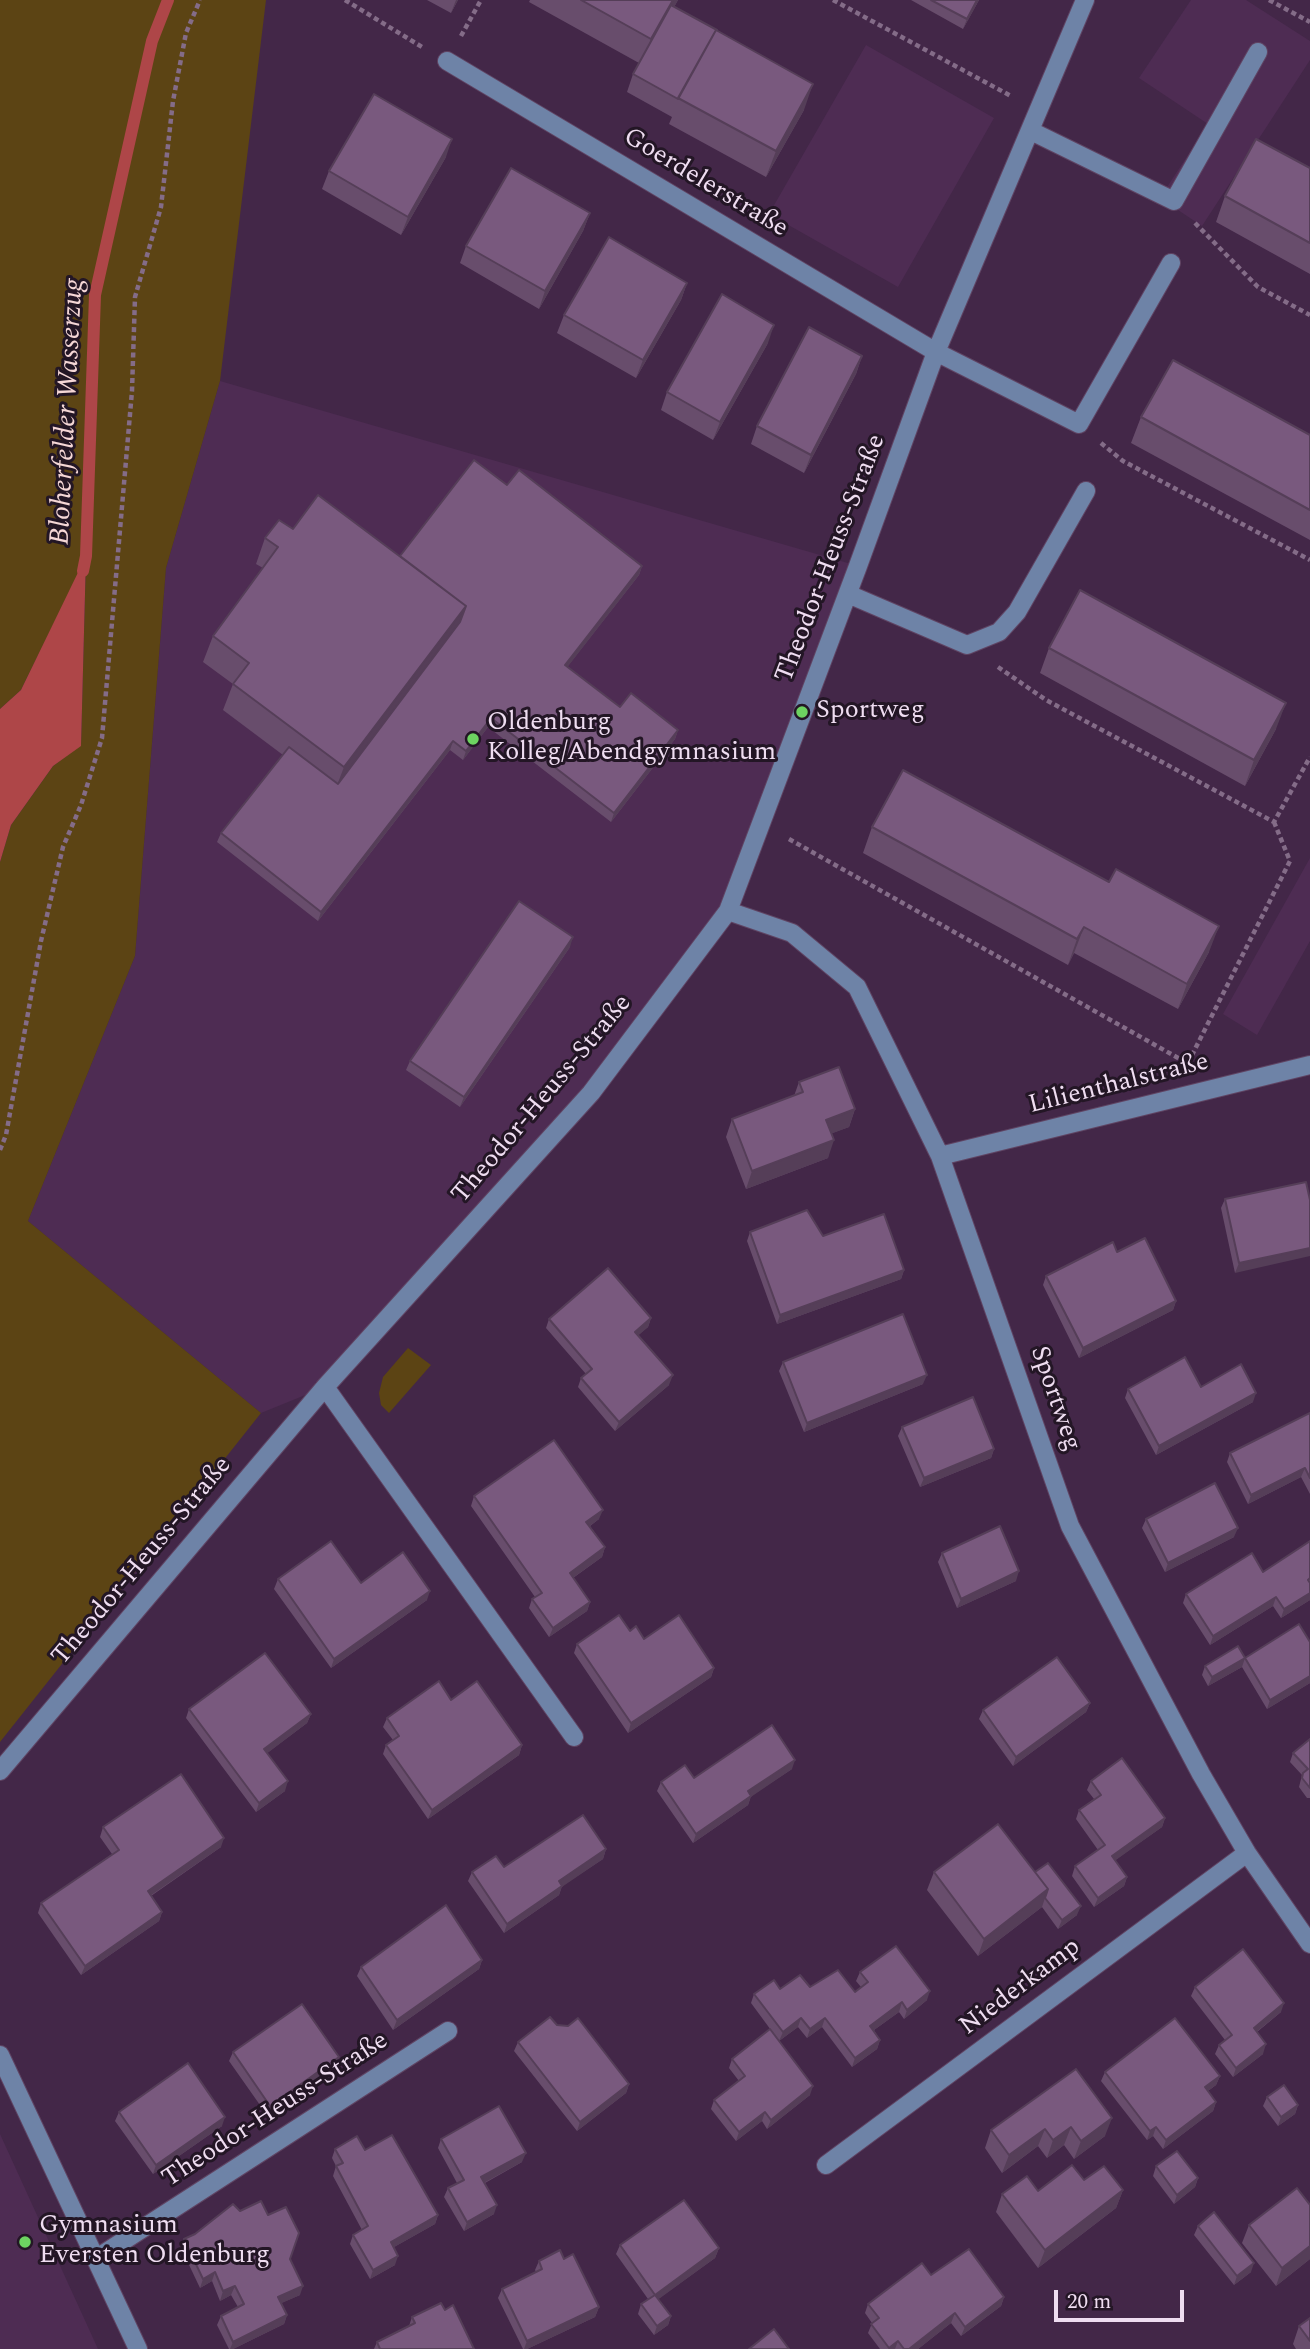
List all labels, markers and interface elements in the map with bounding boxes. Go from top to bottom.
street label: Goerdelerstraße [617,123,793,245]
water label: Bloherfelder Wasserzug [45,278,93,546]
street label: Theodor-Heuss-Straße [770,431,894,687]
place label: Sportweg [816,696,925,728]
marker: Sportweg [794,704,810,720]
place label: Oldenburg Kolleg/Abendgymnasium [487,708,776,770]
marker: Oldenburg Kolleg/Abendgymnasium [465,731,481,747]
street label: Theodor-Heuss-Straße [447,989,639,1211]
street label: Lilienthalstraße [1026,1048,1212,1122]
street label: Sportweg [1022,1343,1086,1455]
street label: Theodor-Heuss-Straße [47,1451,239,1673]
street label: Niederkamp [955,1933,1087,2043]
street label: Theodor-Heuss-Straße [157,2026,395,2196]
place label: Gymnasium Eversten Oldenburg [39,2211,270,2272]
marker: Gymnasium Eversten Oldenburg [17,2234,33,2250]
scale bar [1058,2276,1188,2320]
text: 20 m [1067,2286,1111,2318]

